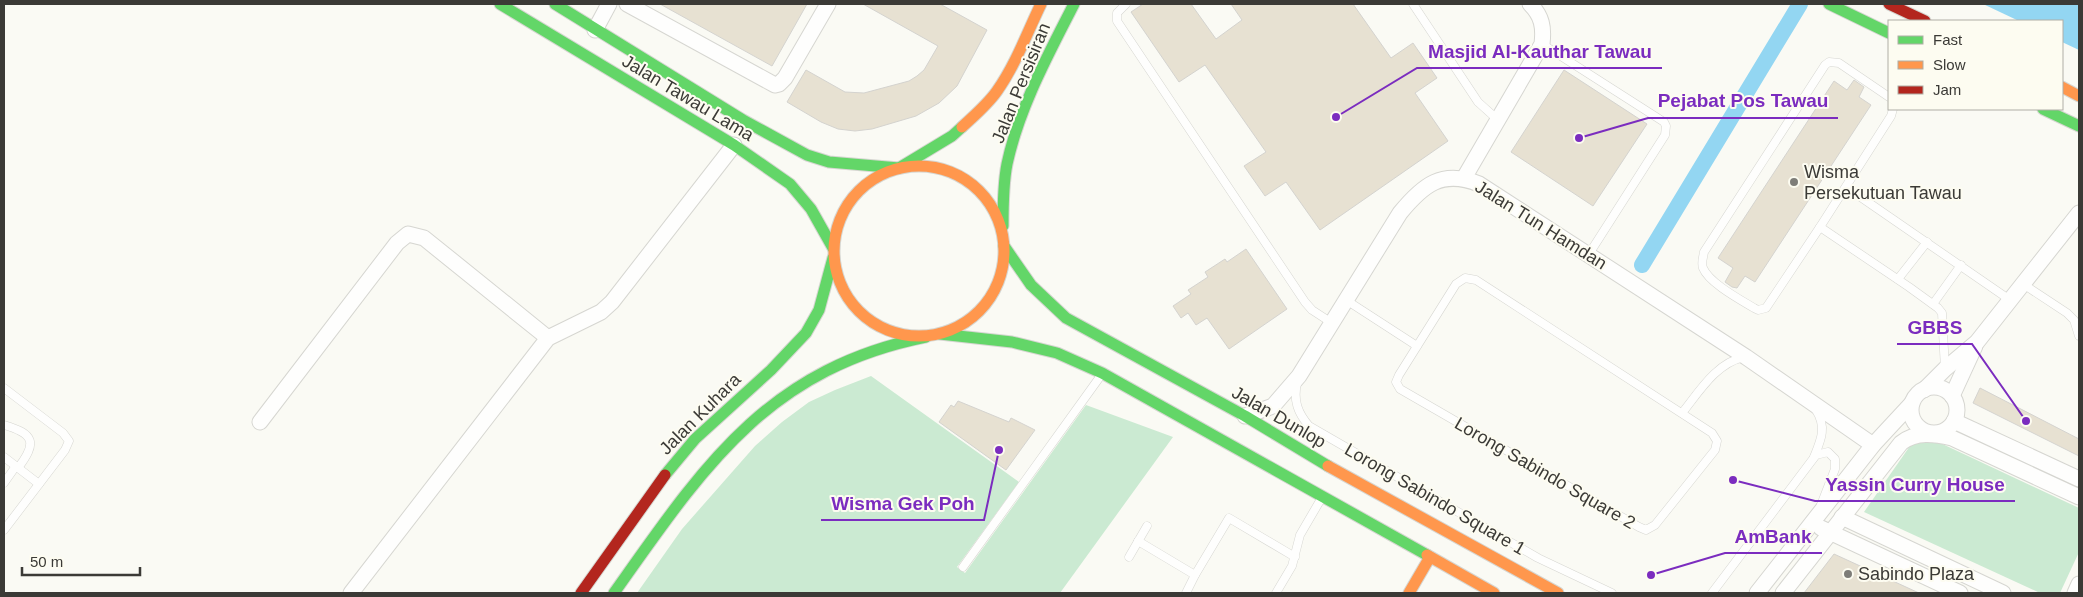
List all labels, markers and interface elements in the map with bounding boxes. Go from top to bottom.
street label: Jalan Persisiran [988,20,1054,146]
legend [1888,20,2063,110]
text: Fast [1933,31,1963,48]
callout: Masjid Al-Kauthar Tawau [1417,34,1662,68]
text: Masjid Al-Kauthar Tawau [1428,41,1652,62]
street label: Jalan Tawau Lama [619,51,758,146]
text: Slow [1933,56,1966,73]
text: Jam [1933,81,1961,98]
callout: Pejabat Pos Tawau [1648,84,1838,118]
text: Pejabat Pos Tawau [1658,90,1828,111]
place label: Wisma Persekutuan Tawau [1804,162,1962,203]
street label: Jalan Tun Hamdan [1472,176,1610,274]
marker: Wisma Persekutuan Tawau [1788,176,1800,188]
callout: GBBS [1897,310,1972,344]
text: GBBS [1908,317,1962,338]
street label: Jalan Kuhara [655,369,745,459]
street label: Jalan Dunlop [1228,382,1330,452]
street label: Lorong Sabindo Square 2 [1451,413,1639,533]
street label: Lorong Sabindo Square 1 [1341,439,1529,559]
callout: Yassin Curry House [1815,467,2015,501]
text: Yassin Curry House [1825,474,2005,495]
callout: Wisma Gek Poh [821,486,984,520]
text: Wisma Gek Poh [831,493,975,514]
callout: AmBank [1725,519,1822,553]
text: AmBank [1734,526,1812,547]
scale bar [22,544,140,576]
text: 50 m [30,553,63,570]
place label: Sabindo Plaza [1858,564,1975,584]
marker: Sabindo Plaza [1842,568,1854,580]

